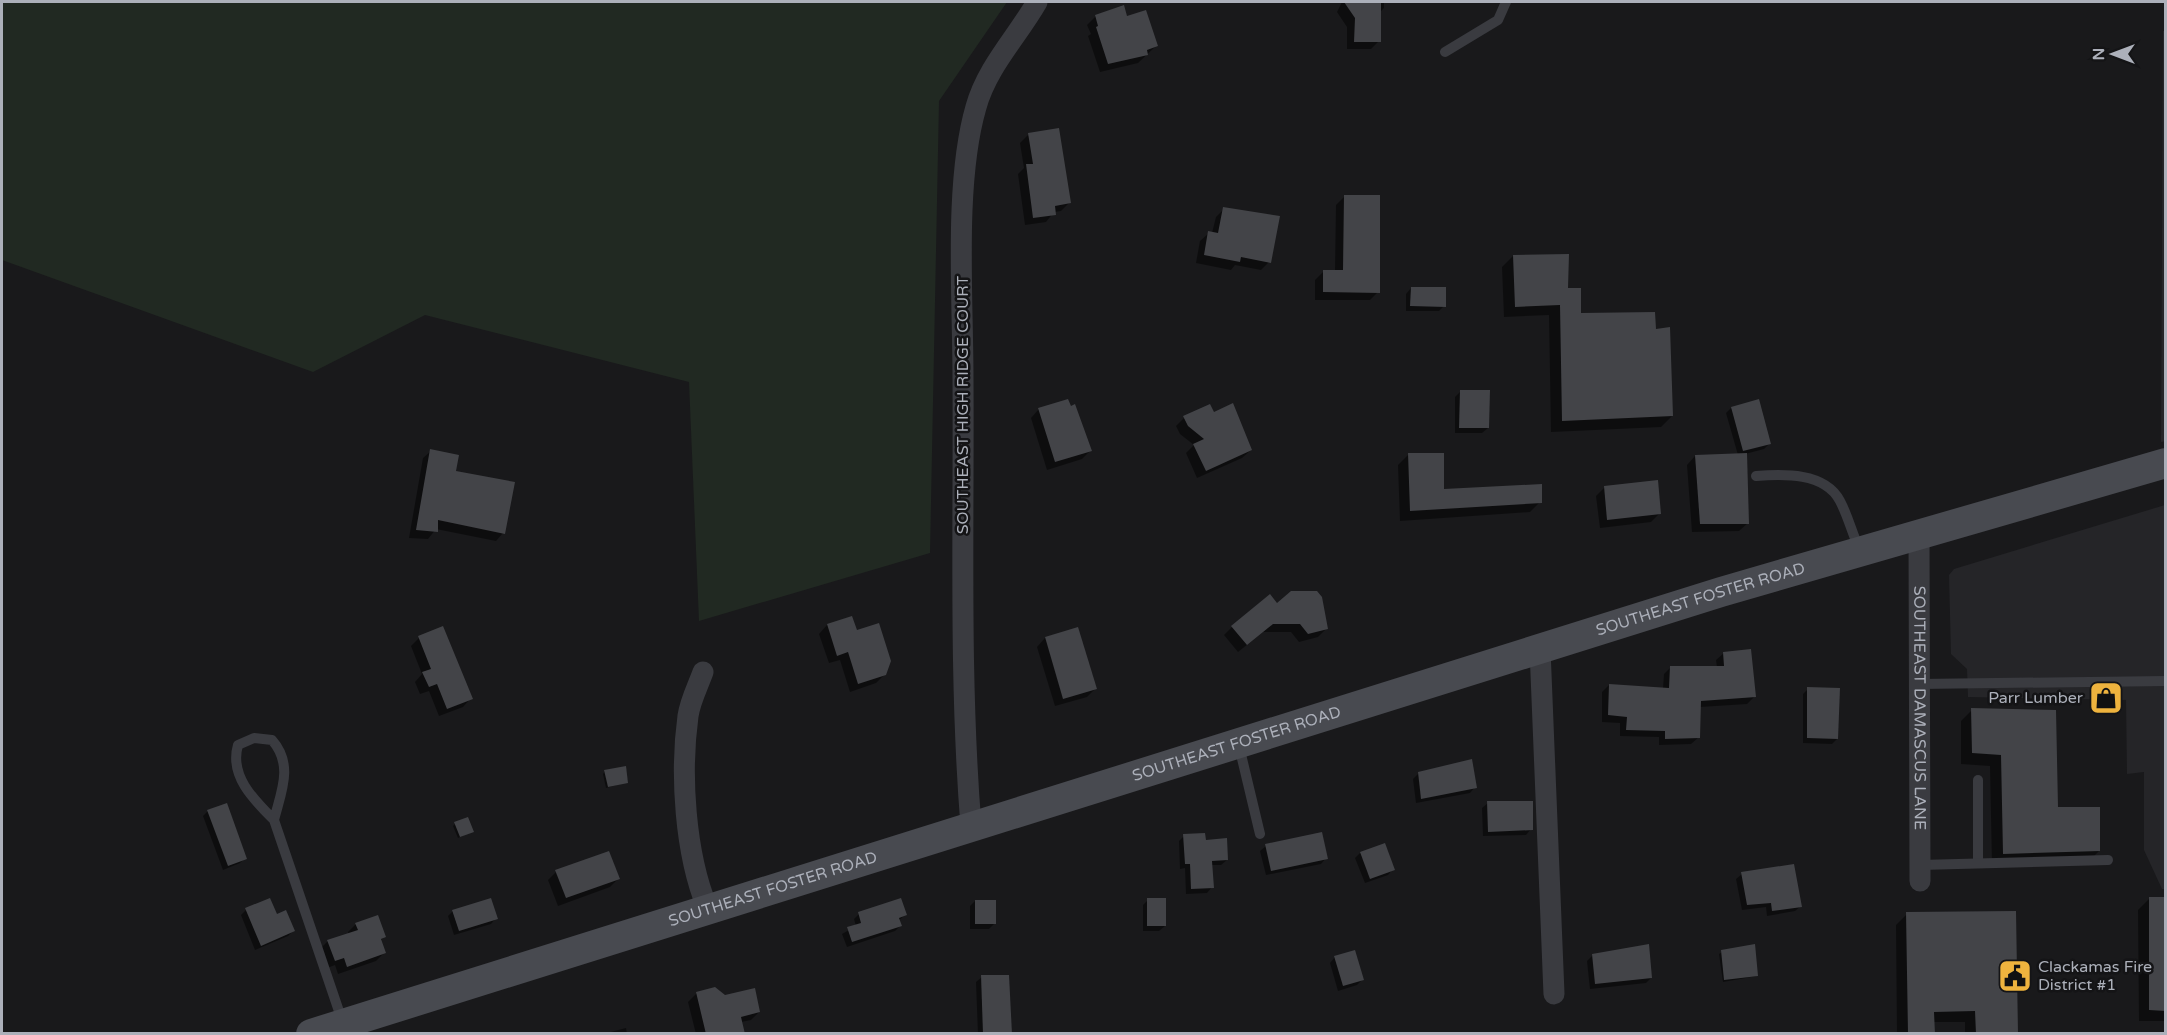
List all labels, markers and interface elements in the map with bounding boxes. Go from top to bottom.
north arrow [2083,24,2143,84]
text: N [2089,48,2109,60]
street label: SOUTHEAST HIGH RIDGE COURT [953,275,973,534]
street label: SOUTHEAST FOSTER ROAD [1594,558,1807,641]
street label: SOUTHEAST DAMASCUS LANE [1909,586,1930,830]
shop icon: Parr Lumber [2088,680,2124,716]
place label: Parr Lumber [1988,688,2084,708]
street label: SOUTHEAST FOSTER ROAD [1130,702,1343,786]
street label: SOUTHEAST FOSTER ROAD [666,847,880,931]
place label: Clackamas Fire District #1 [2038,957,2152,995]
public building icon: Clackamas Fire District #1 [1997,958,2033,994]

